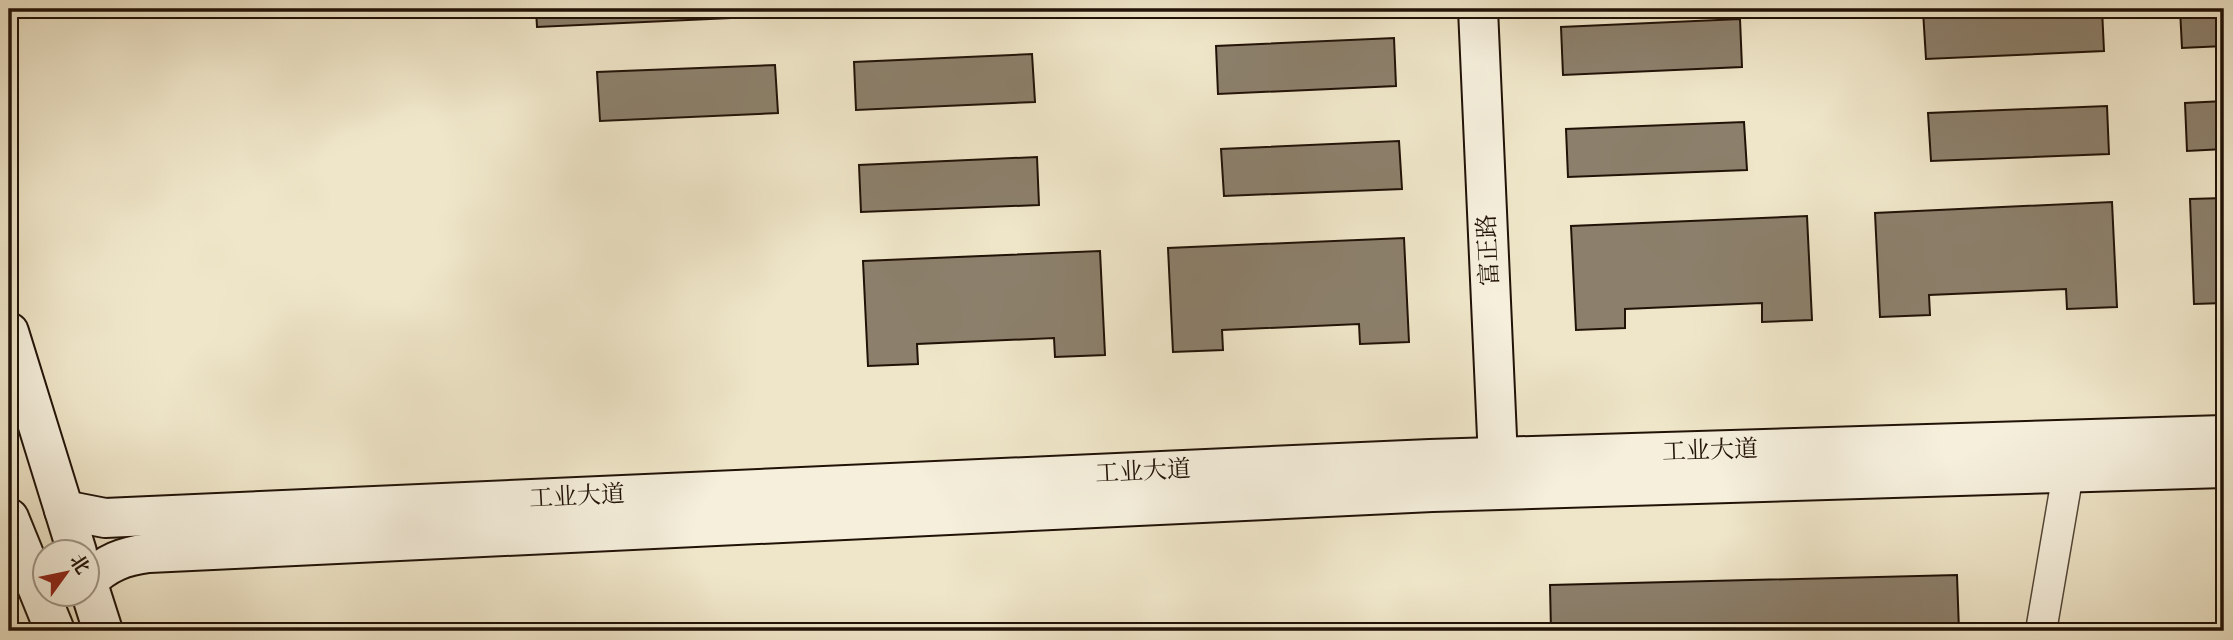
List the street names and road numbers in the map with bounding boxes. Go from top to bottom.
street label: 富正路 [1472,213,1506,287]
street label: 工业大道 [1662,434,1758,468]
street label: 工业大道 [1094,455,1192,489]
street label: 工业大道 [528,480,626,514]

